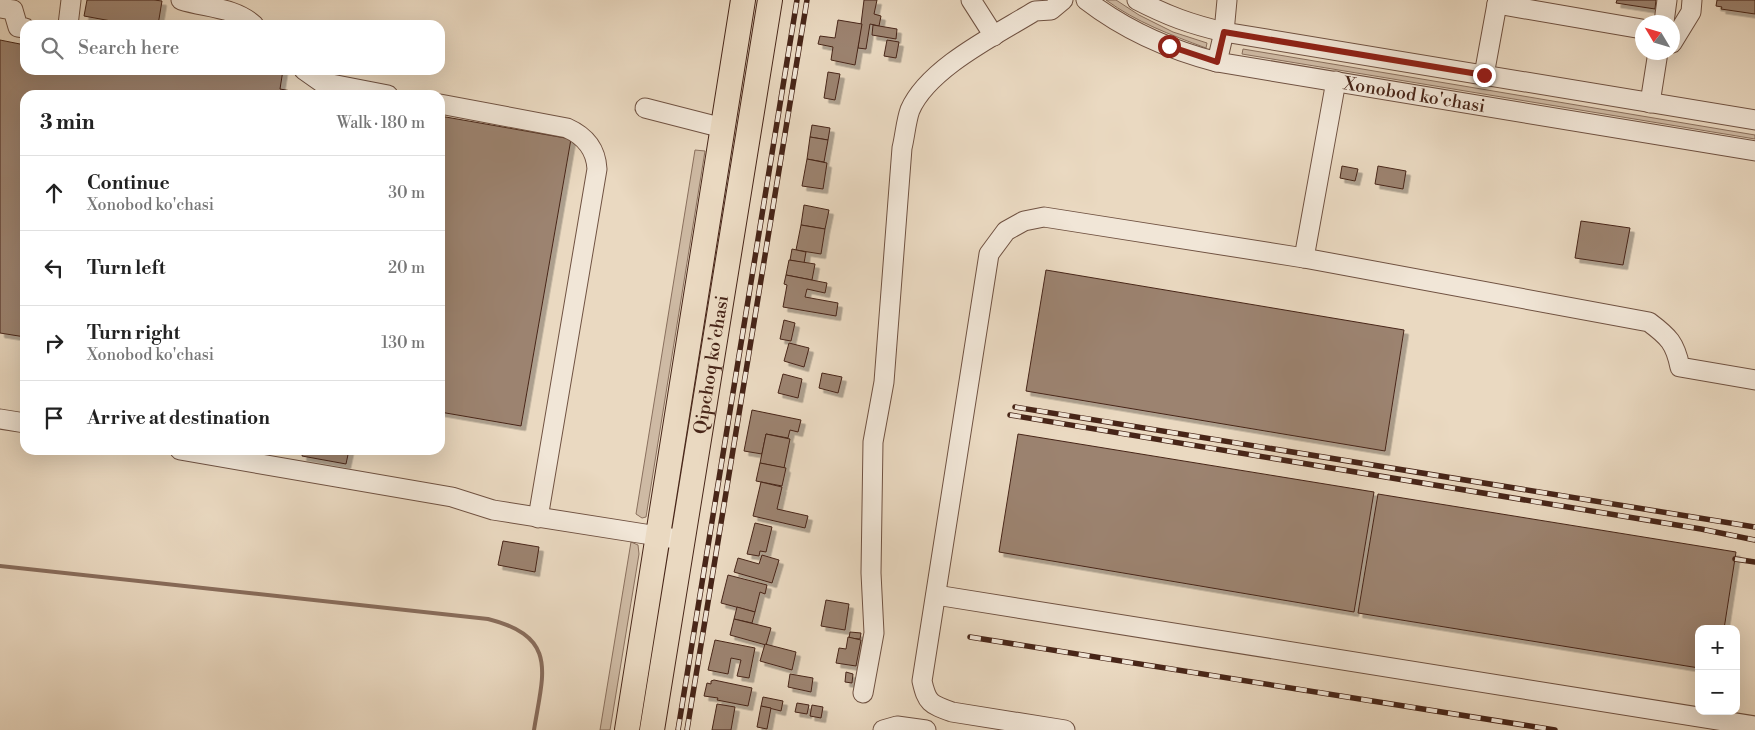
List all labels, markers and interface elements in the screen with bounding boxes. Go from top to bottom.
north arrow [1635,15,1680,60]
search box [20,20,445,75]
icon: search [38,34,66,62]
route start [1158,35,1181,58]
text: Search here [78,36,179,60]
route end [1473,64,1496,87]
street label: Xonobod ko'chasi [1341,71,1487,118]
text: 3 min [40,110,95,136]
text: Walk · 180 m [337,113,425,133]
text: Continue [87,171,170,195]
icon: ahead [40,179,68,207]
text: 30 m [388,183,425,203]
text: Xonobod ko'chasi [87,195,214,215]
icon: left [40,254,68,282]
text: Turn left [87,256,166,280]
text: 20 m [388,258,425,278]
street label: Qipchoq ko'chasi [688,294,734,436]
text: Turn right [87,321,180,345]
icon: right [40,329,68,357]
text: 130 m [381,333,425,353]
text: Xonobod ko'chasi [87,345,214,365]
icon: arrive [40,404,68,432]
text: Arrive at destination [87,406,270,430]
map controls [1695,625,1740,715]
button: + [1695,625,1740,670]
button: − [1695,670,1740,715]

